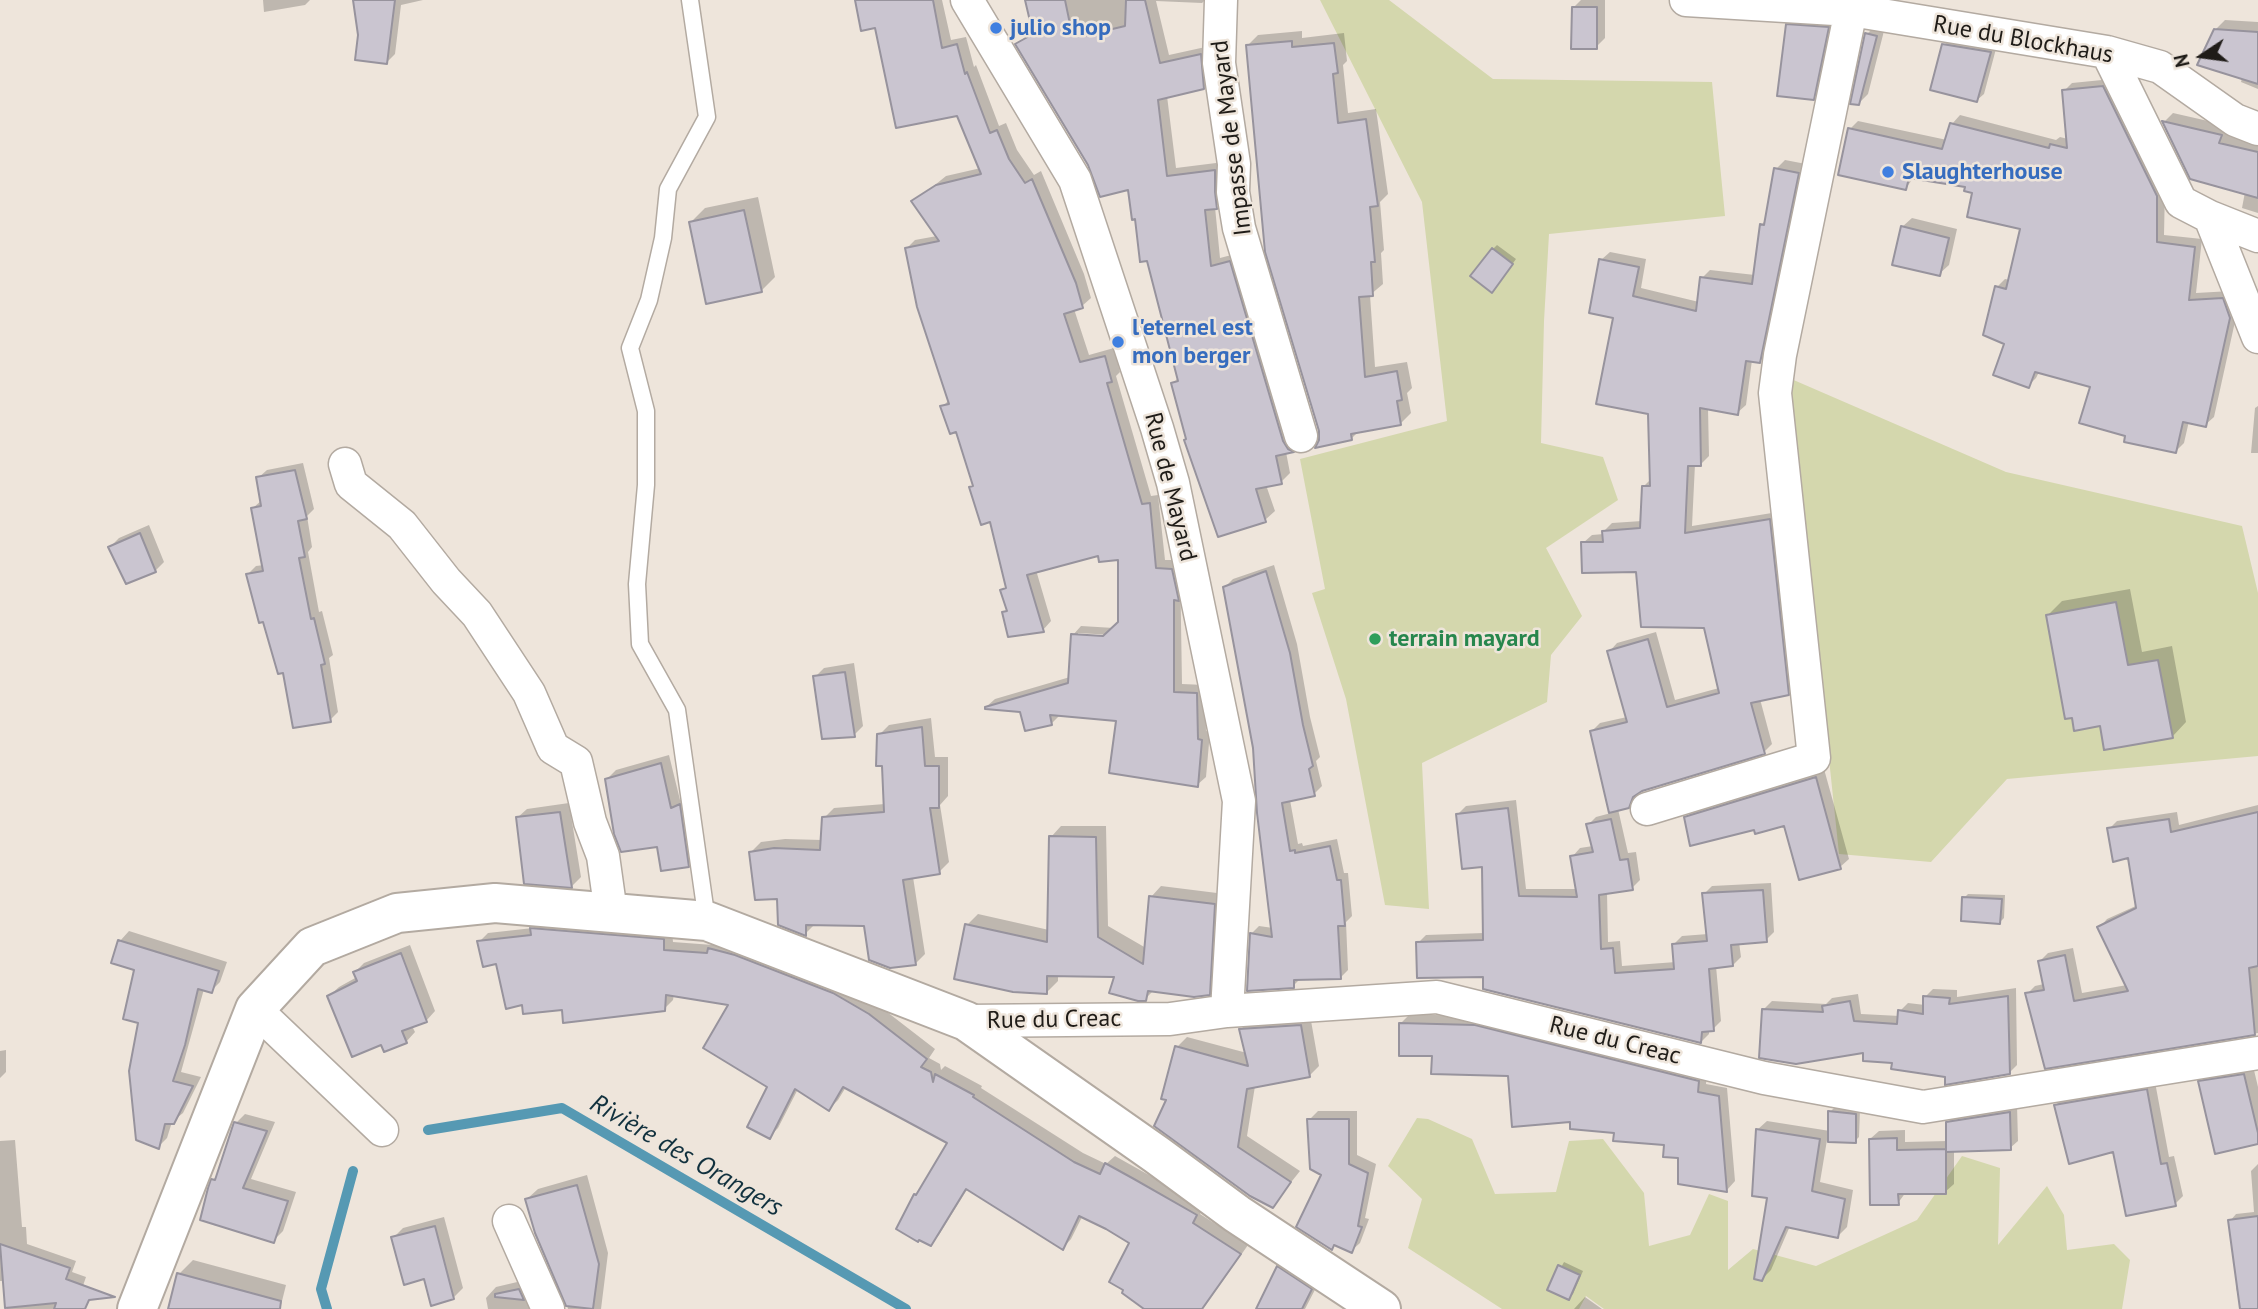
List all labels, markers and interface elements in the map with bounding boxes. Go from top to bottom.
street label: Rue du Blockhaus [1931,10,2115,70]
place label: julio shop [1010,14,1111,42]
marker: julio shop [988,20,1004,36]
north arrow [2167,21,2237,91]
street label: Impasse de Mayard [1206,39,1258,237]
text: N [2168,52,2195,70]
place label: Slaughterhouse [1902,158,2063,186]
marker: Slaughterhouse [1880,164,1896,180]
place label: l'eternel est mon berger [1132,314,1253,370]
marker: l'eternel est mon berger [1110,334,1126,350]
street label: Rue de Mayard [1138,410,1202,564]
place label: terrain mayard [1389,625,1540,653]
marker: terrain mayard [1367,631,1383,647]
street label: Rue du Creac [987,1004,1121,1036]
street label: Rue du Creac [1546,1011,1684,1071]
water label: Rivière des Orangers [584,1088,788,1224]

